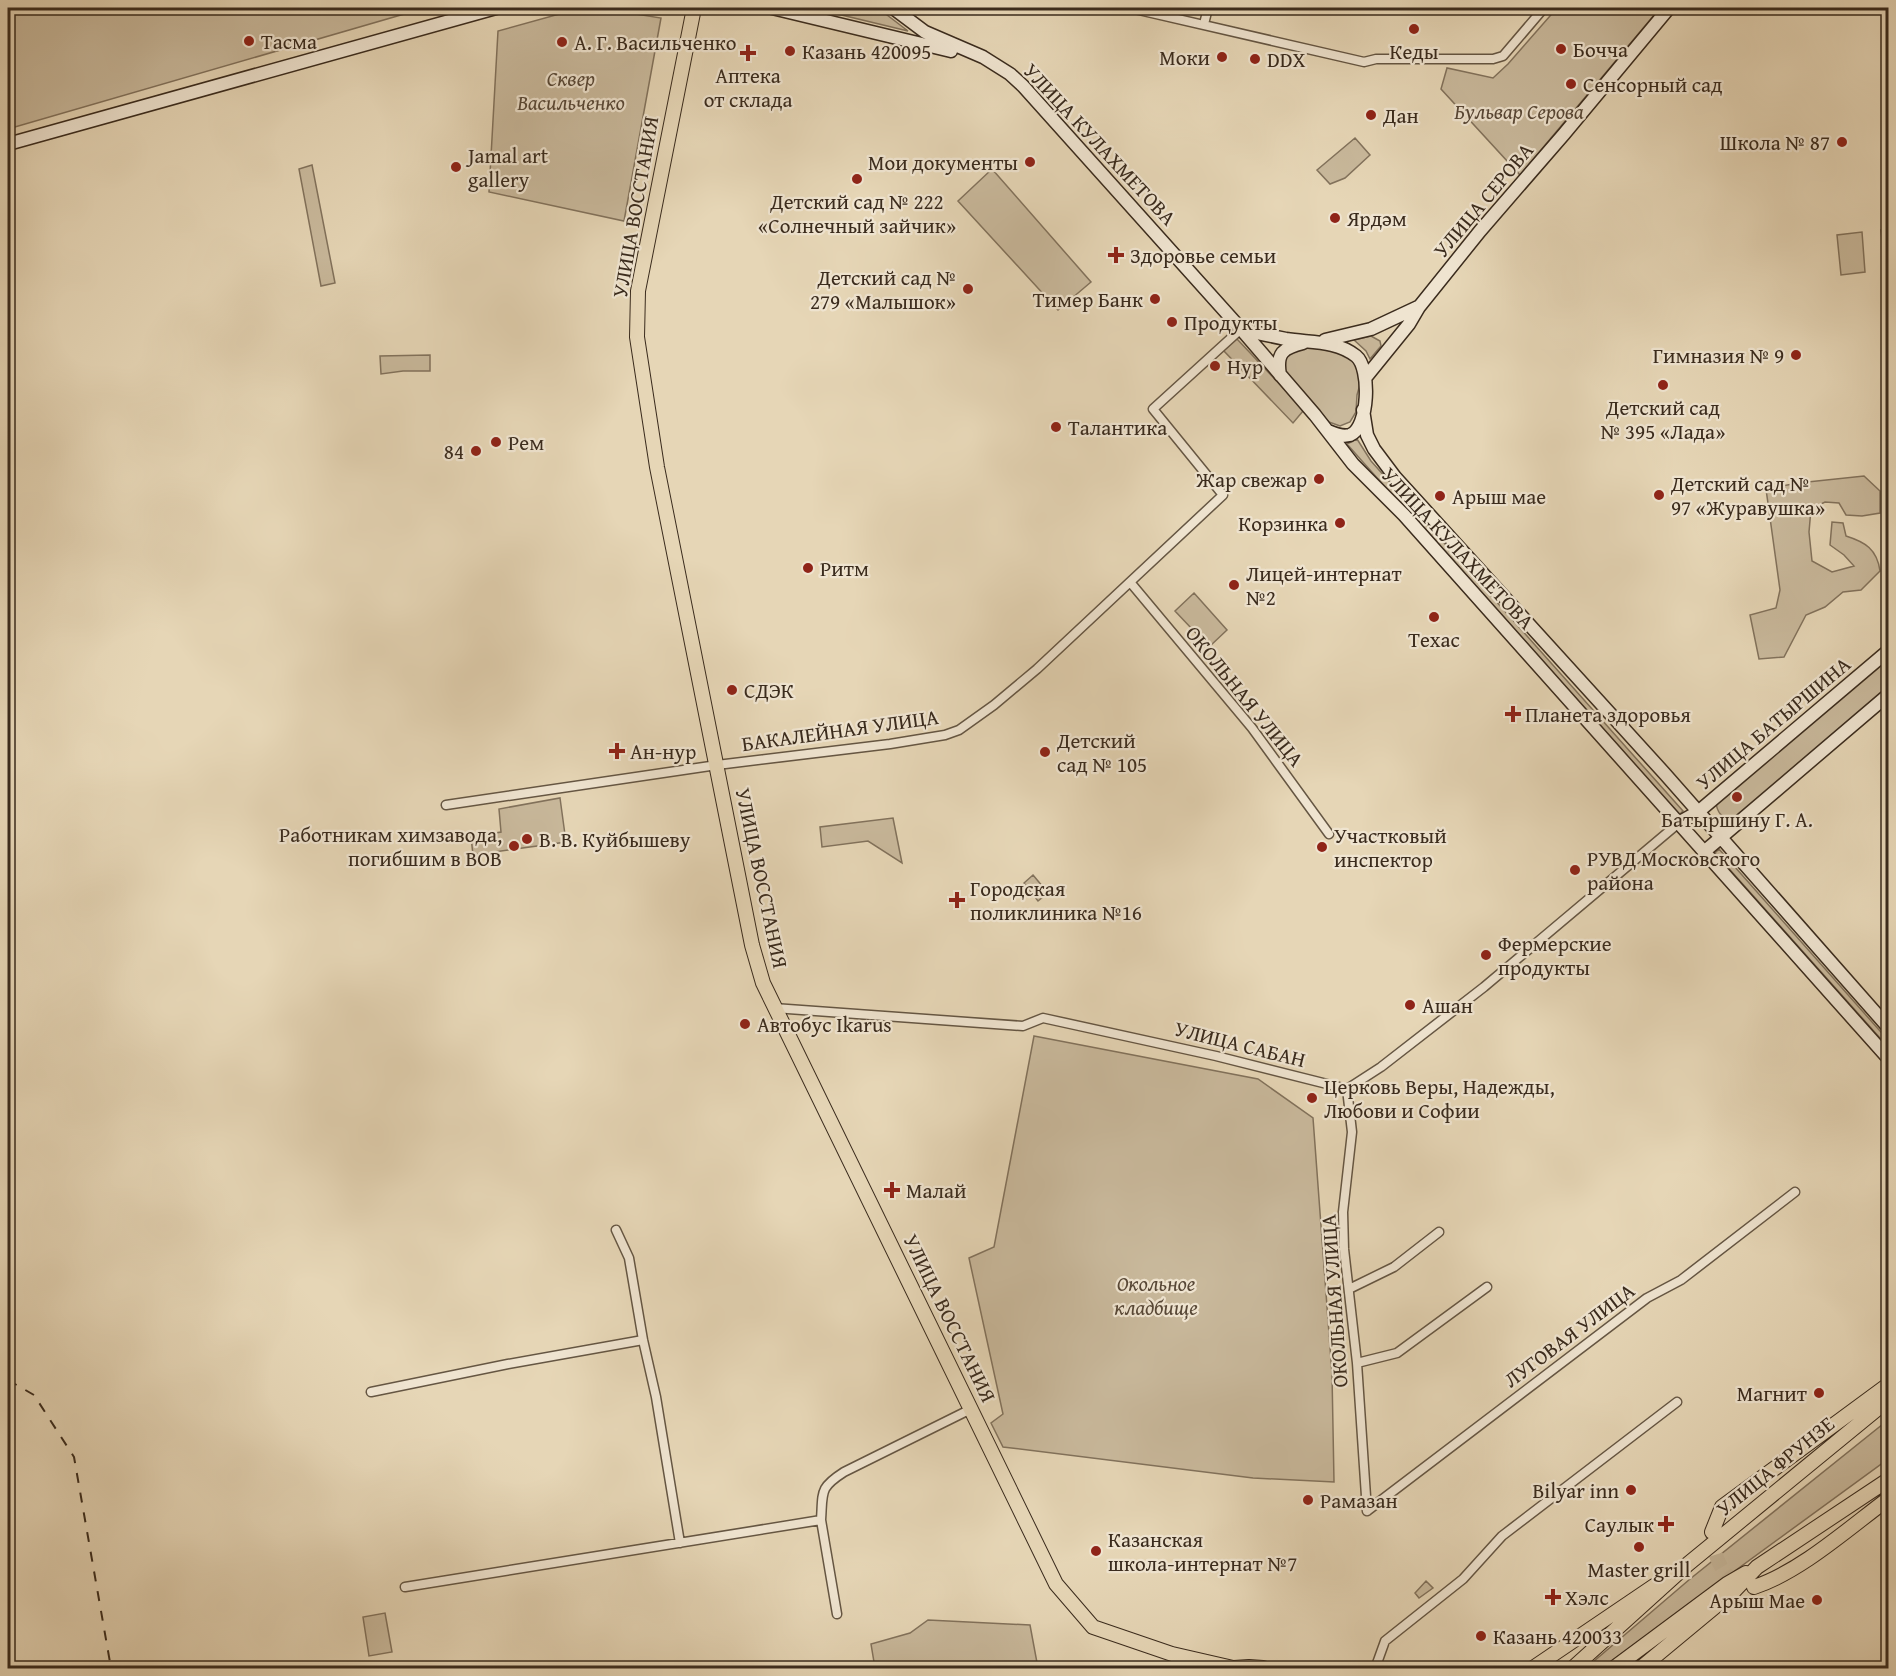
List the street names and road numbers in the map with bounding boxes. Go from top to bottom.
street label: УЛИЦА КУЛАХМЕТОВА [1016,56,1184,232]
street label: УЛИЦА ВОССТАНИЯ [604,114,666,300]
street label: УЛИЦА СЕРОВА [1426,135,1541,264]
street label: УЛИЦА КУЛАХМЕТОВА [1374,460,1542,636]
street label: ОКОЛЬНАЯ УЛИЦА [1178,619,1312,773]
street label: УЛИЦА БАТЫРШИНА [1689,649,1857,797]
street label: БАКАЛЕЙНАЯ УЛИЦА [740,701,941,759]
street label: УЛИЦА ВОССТАНИЯ [728,785,796,971]
street label: УЛИЦА САБАН [1171,1013,1309,1075]
street label: ОКОЛЬНАЯ УЛИЦА [1312,1213,1356,1389]
street label: УЛИЦА ВОССТАНИЯ [896,1229,1004,1407]
street label: ЛУГОВАЯ УЛИЦА [1497,1275,1641,1395]
street label: УЛИЦА ФРУНЗЕ [1709,1408,1841,1523]

